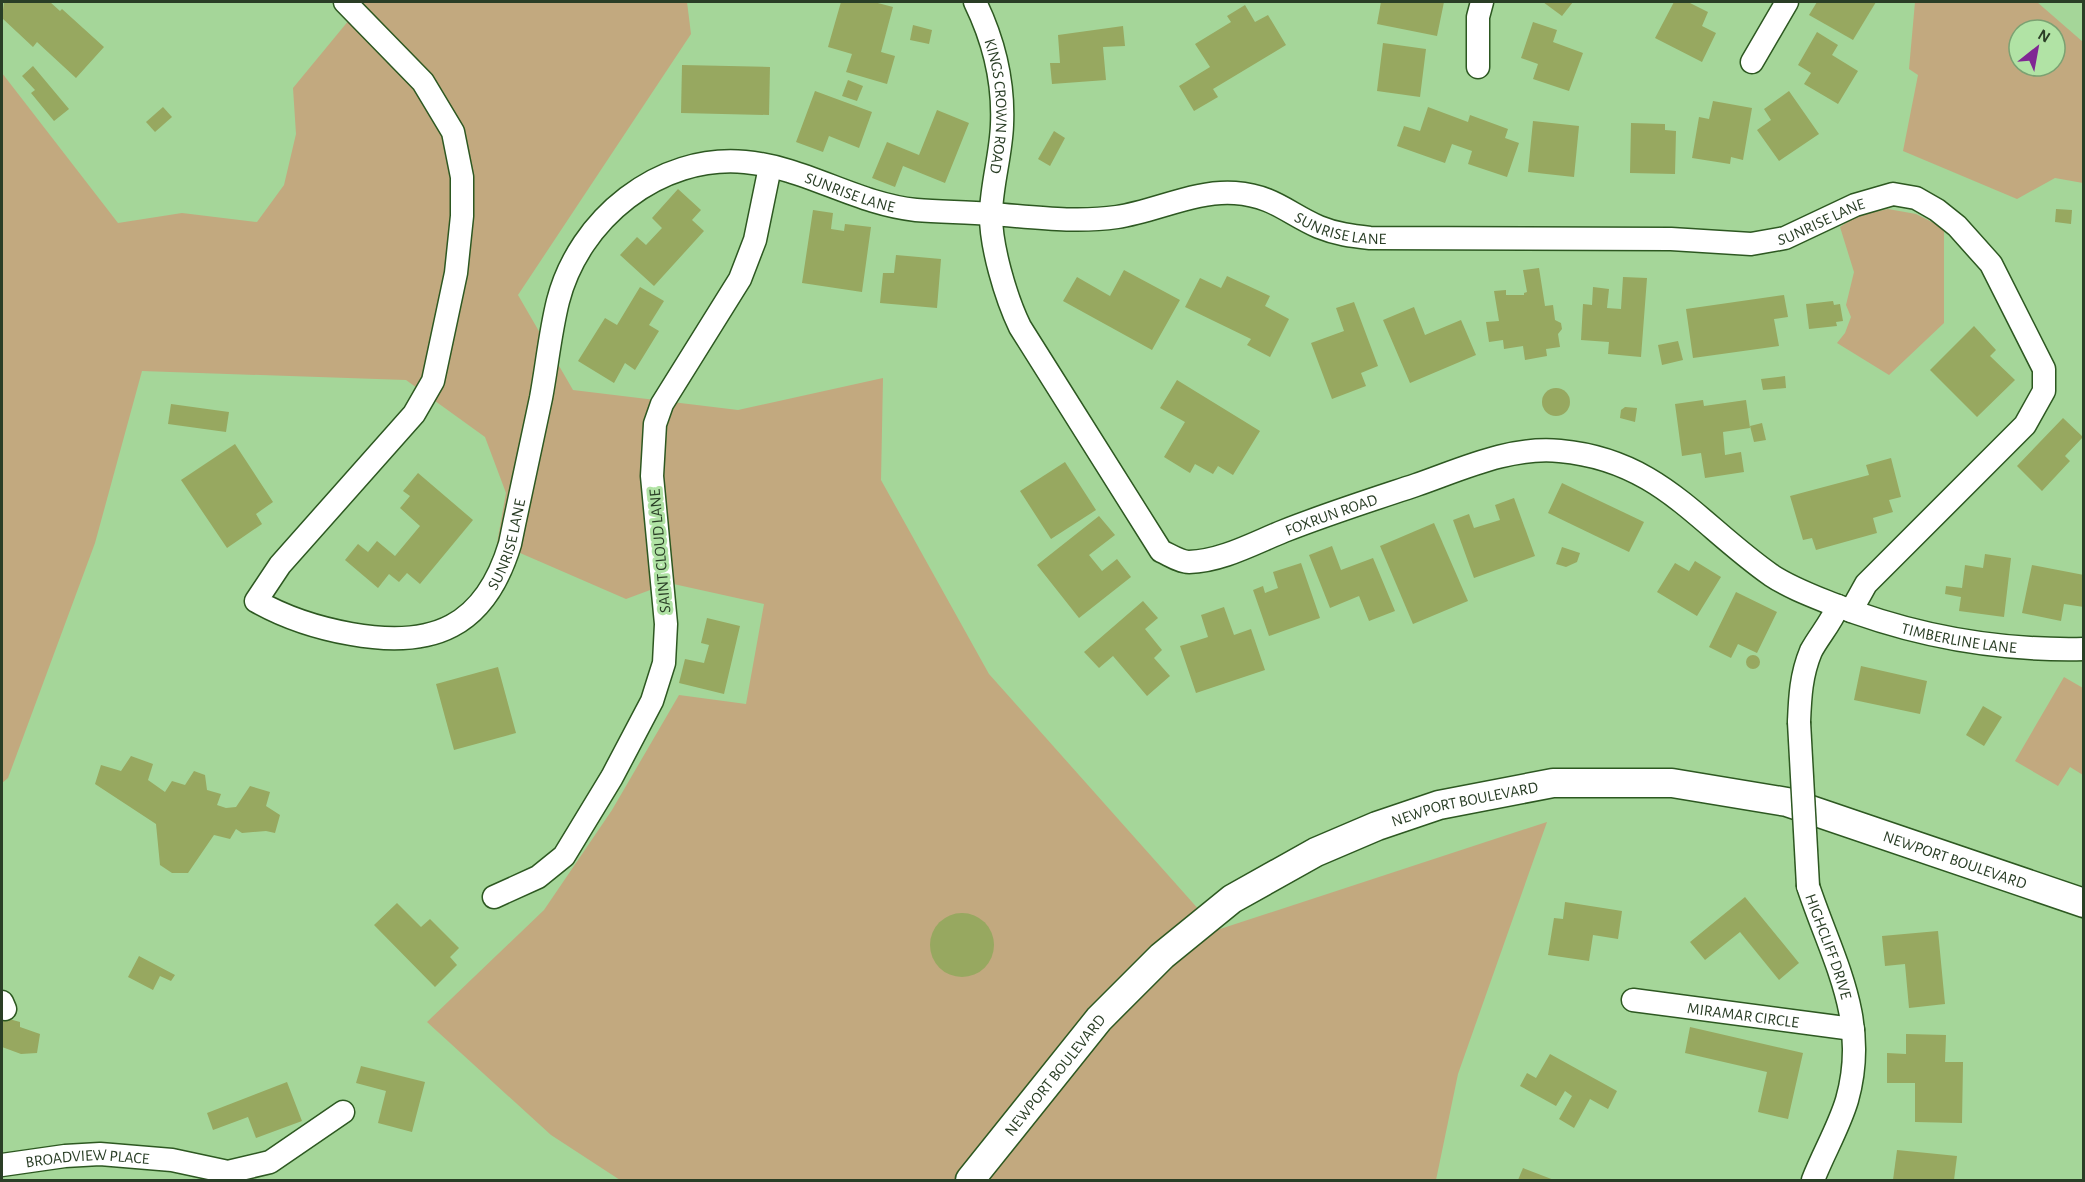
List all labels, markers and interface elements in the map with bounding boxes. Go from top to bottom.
north arrow [2007,18,2067,78]
text: N [2035,26,2053,46]
street label: KINGS CROWN ROAD [981,37,1009,175]
street label: SUNRISE LANE [803,170,897,215]
street label: SUNRISE LANE [1776,196,1867,248]
street label: SUNRISE LANE [1292,209,1387,247]
street label: SAINT CLOUD LANE [647,488,673,614]
street label: FOXRUN ROAD [1283,491,1379,539]
street label: SUNRISE LANE [485,497,528,593]
street label: TIMBERLINE LANE [1900,620,2018,656]
street label: NEWPORT BOULEVARD [1389,779,1539,830]
street label: NEWPORT BOULEVARD [1881,828,2029,892]
street label: HIGHCLIFF DRIVE [1802,892,1854,1001]
street label: MIRAMAR CIRCLE [1686,1000,1800,1031]
street label: NEWPORT BOULEVARD [1002,1012,1109,1139]
street label: BROADVIEW PLACE [24,1147,150,1171]

